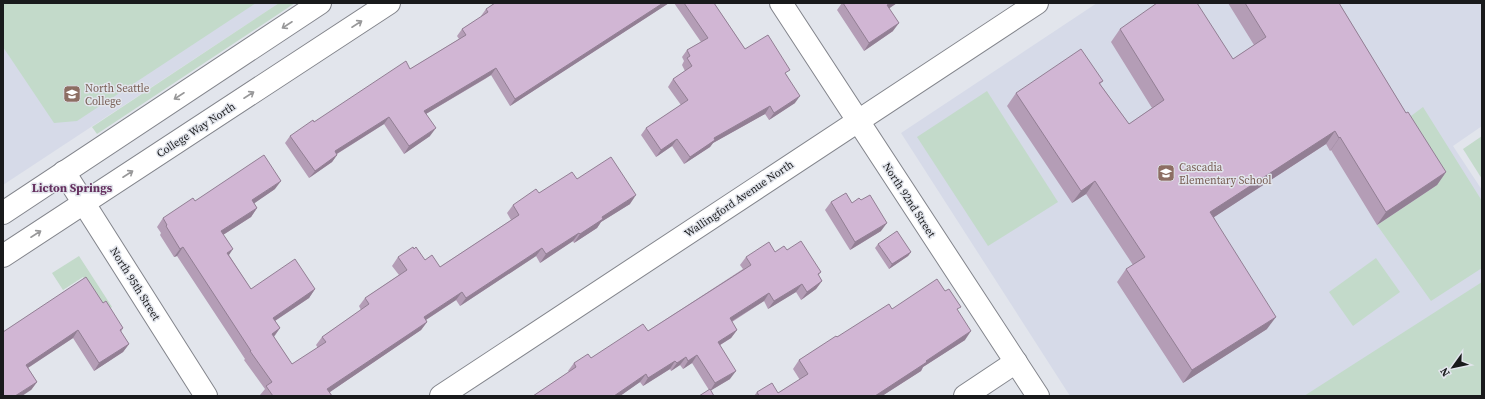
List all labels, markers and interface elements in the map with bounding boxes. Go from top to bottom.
one-way arrow [282,20,293,29]
one-way arrow [351,20,362,28]
place label: North Seattle College [85,81,150,109]
school or university icon: North Seattle College [62,84,82,104]
one-way arrow [243,91,254,99]
one-way arrow [174,92,185,100]
street label: College Way North [154,99,239,161]
street label: Wallingford Avenue North [682,157,797,241]
street label: North 92nd Street [879,160,939,241]
place label: Cascadia Elementary School [1179,160,1271,188]
school or university icon: Cascadia Elementary School [1156,163,1176,183]
one-way arrow [122,170,133,178]
district label: Licton Springs [32,180,113,196]
one-way arrow [30,230,41,238]
street label: North 95th Street [106,244,164,324]
north arrow [1433,347,1473,387]
text: N [1437,365,1454,380]

